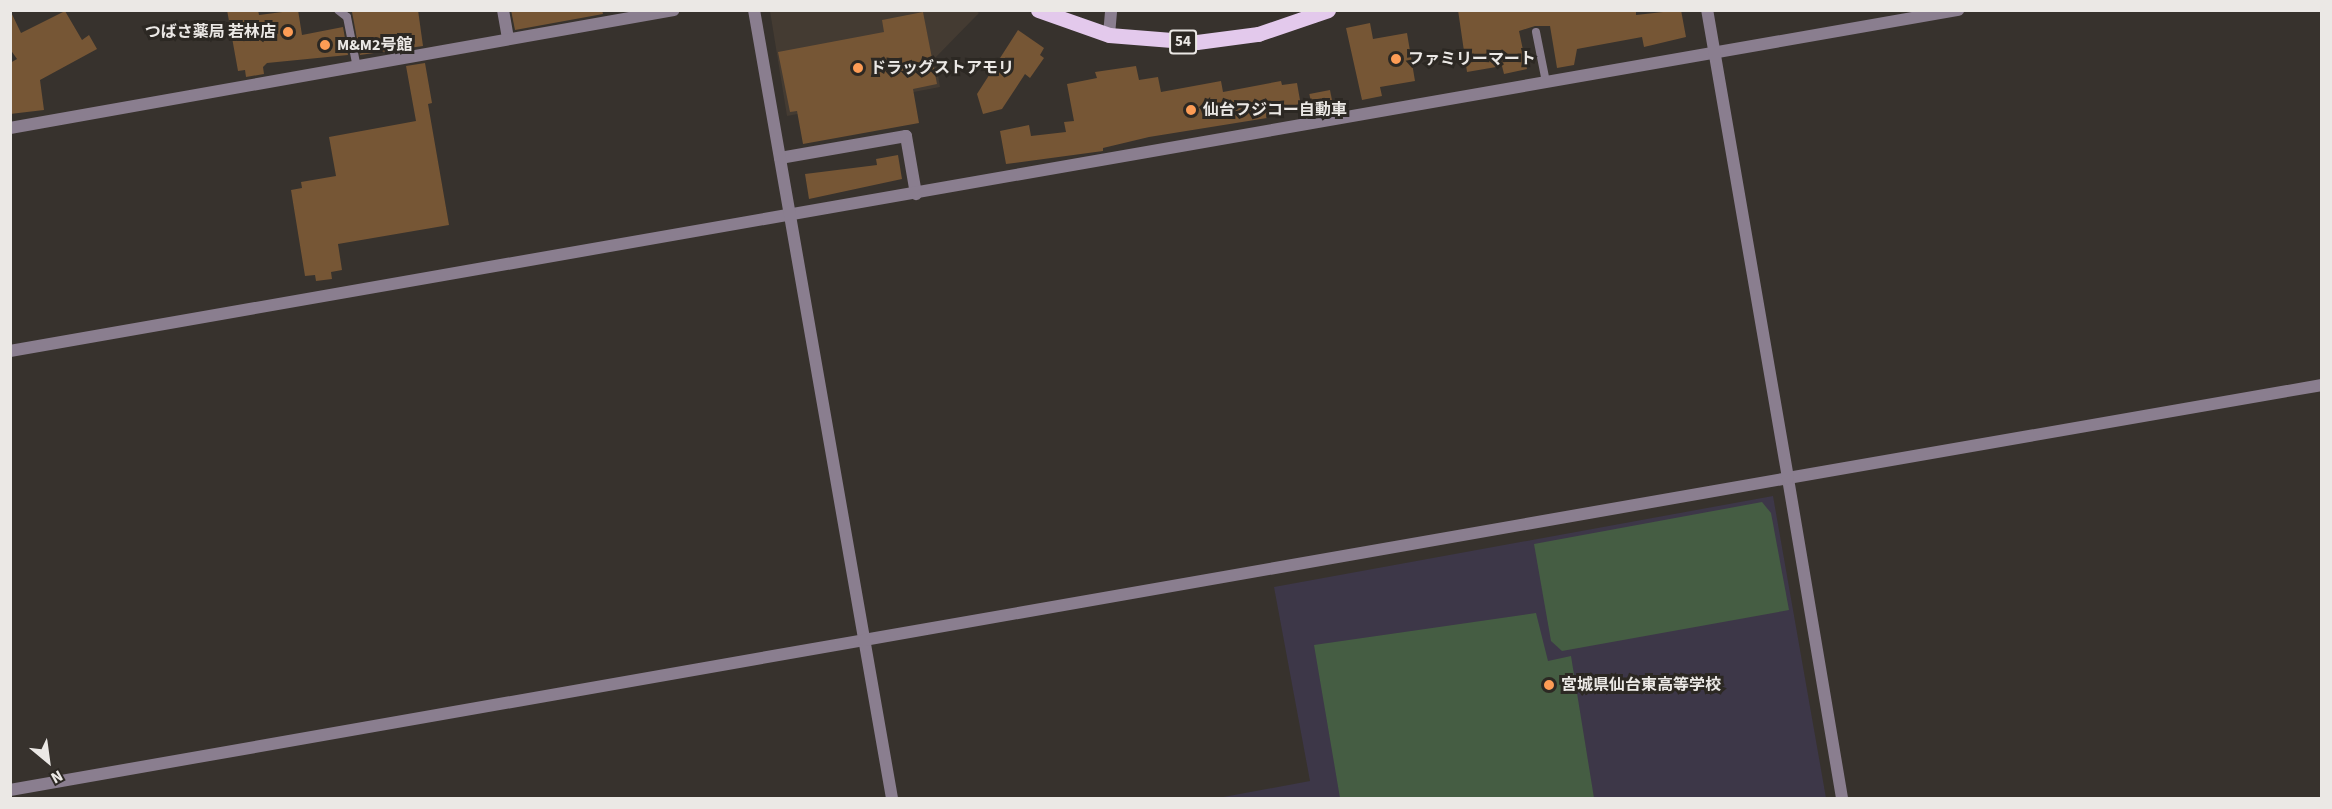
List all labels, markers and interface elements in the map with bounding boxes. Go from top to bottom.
place label: つばさ薬局 若林店 [145,22,276,42]
marker: つばさ薬局 若林店 [281,25,295,39]
road number: 54 [1168,30,1198,54]
place label: M&M2号館 [337,35,413,55]
marker: M&M2号館 [318,38,332,52]
place label: ファミリーマート [1408,49,1536,69]
marker: ファミリーマート [1389,52,1403,66]
place label: ドラッグストアモリ [870,58,1014,78]
marker: ドラッグストアモリ [851,61,865,75]
place label: 仙台フジコー自動車 [1203,100,1347,120]
marker: 仙台フジコー自動車 [1184,103,1198,117]
place label: 宮城県仙台東高等学校 [1561,675,1721,695]
marker: 宮城県仙台東高等学校 [1542,678,1556,692]
north arrow [18,731,78,791]
text: N [47,765,67,789]

